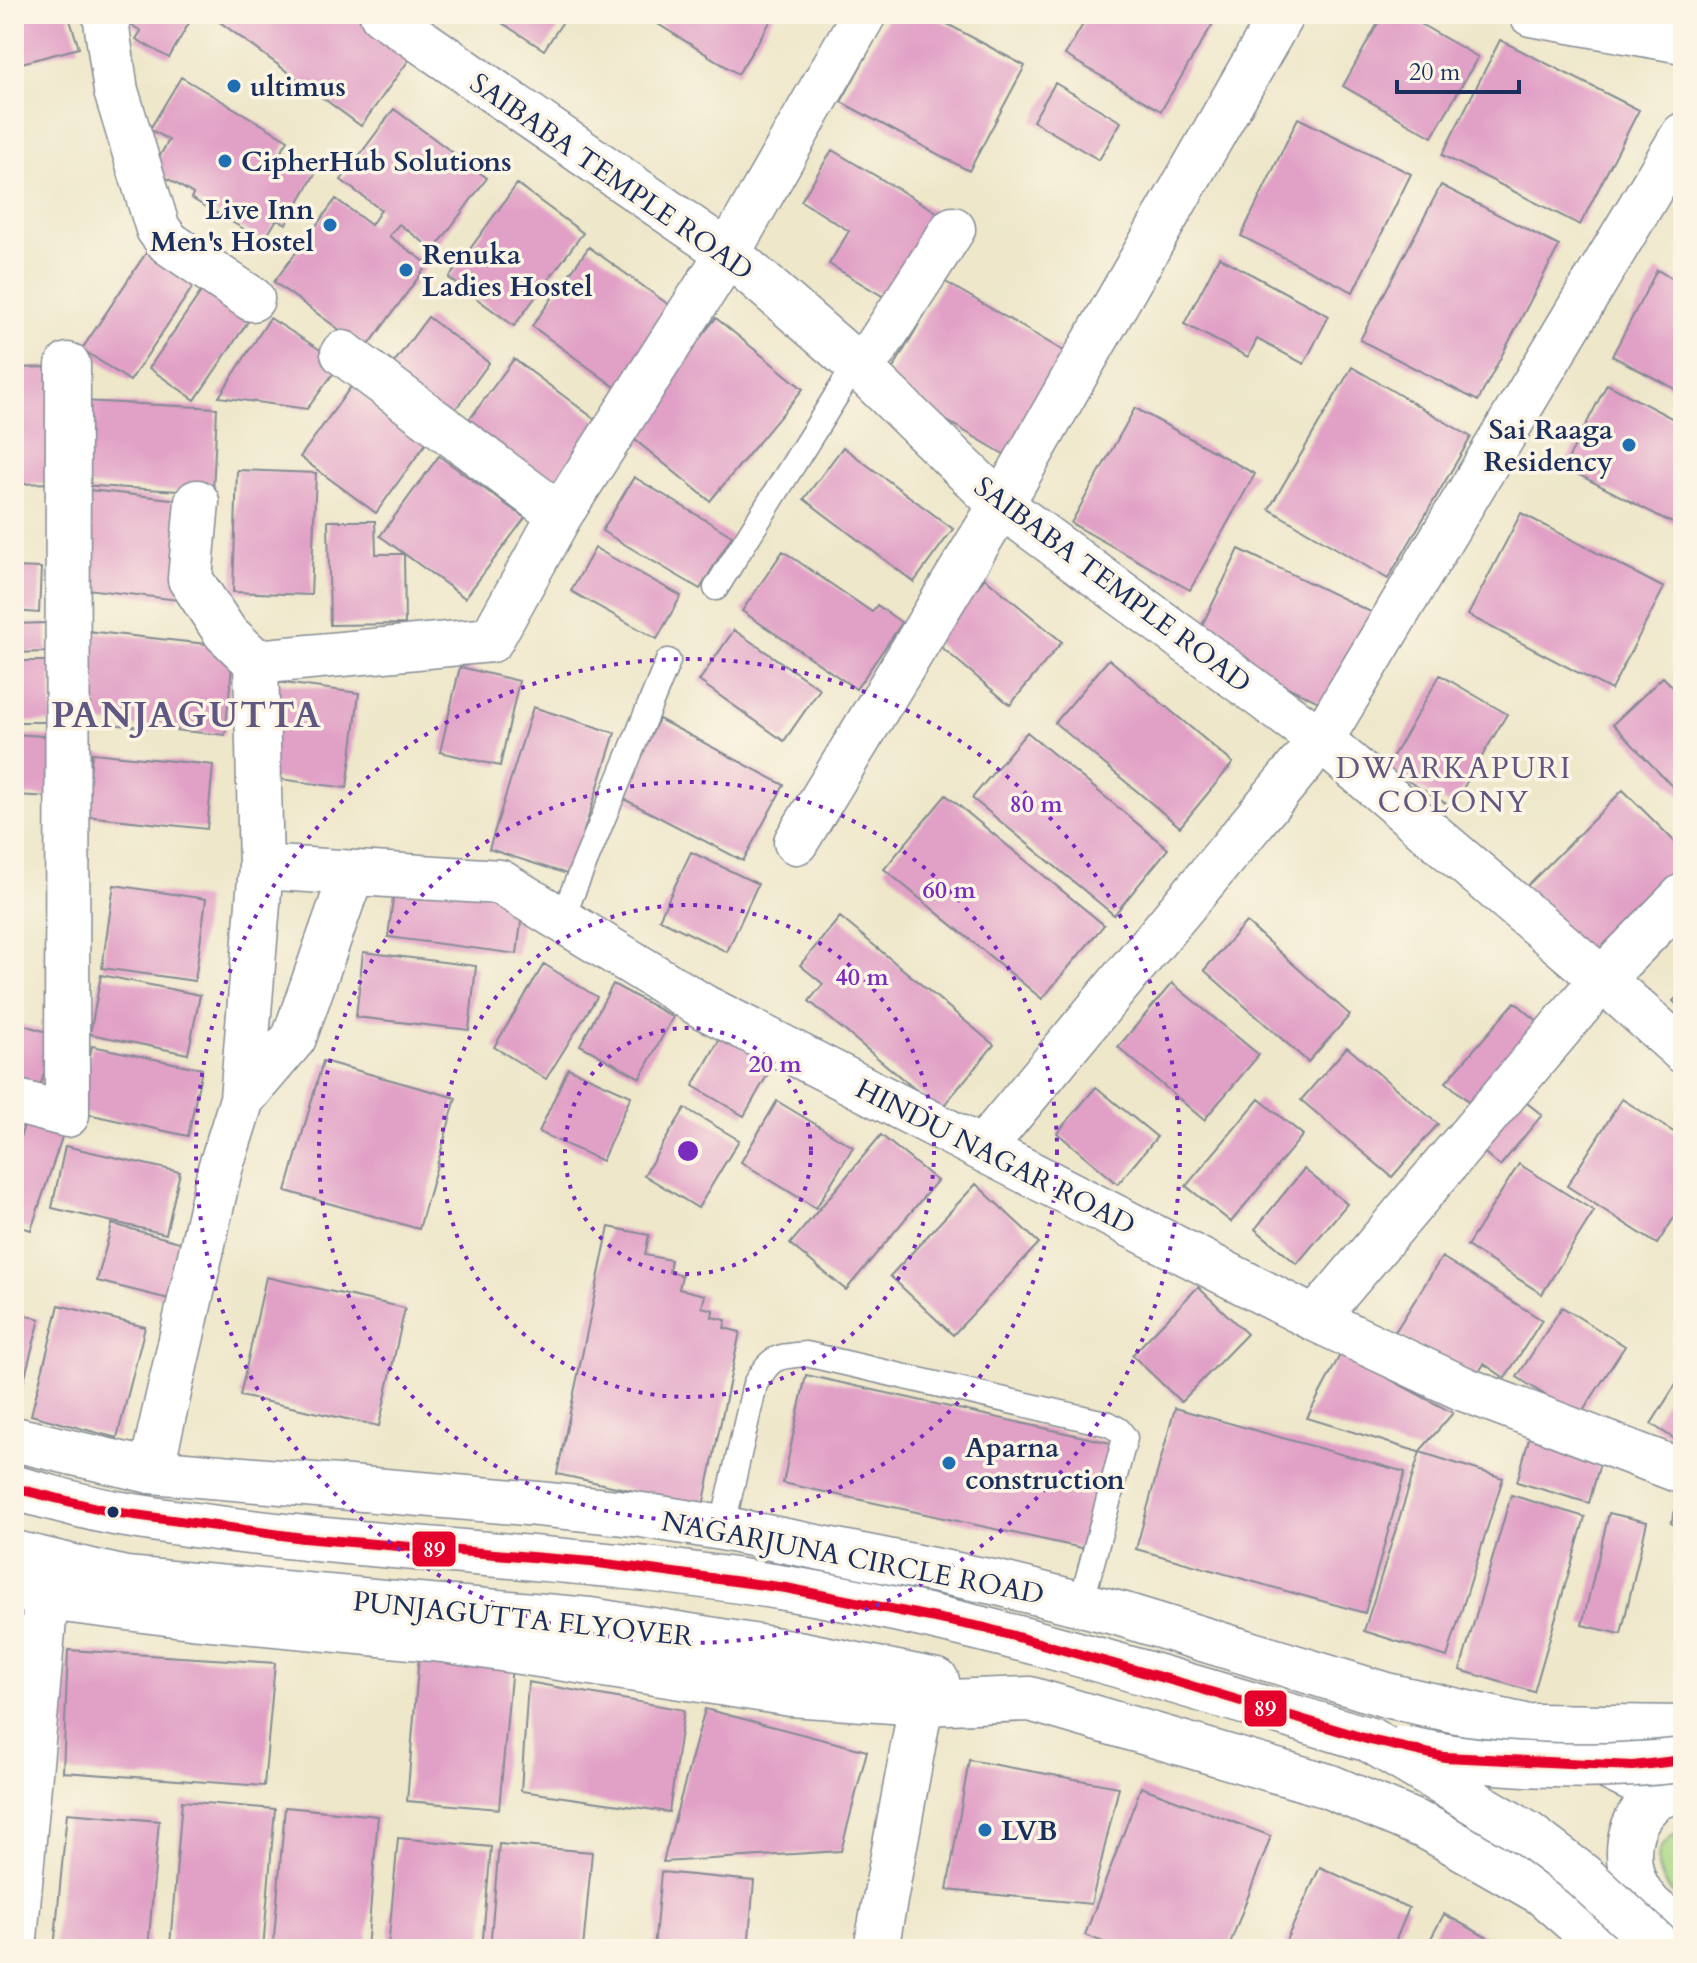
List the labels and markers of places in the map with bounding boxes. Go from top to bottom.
place label: ultimus [250,68,346,106]
marker: ultimus [225,77,243,95]
place label: CipherHub Solutions [241,143,512,181]
marker: CipherHub Solutions [216,152,234,170]
place label: Live Inn Men's Hostel [150,191,314,261]
marker: Live Inn Men's Hostel [321,216,339,234]
place label: Renuka Ladies Hostel [422,236,593,306]
marker: Renuka Ladies Hostel [397,261,415,279]
place label: Sai Raaga Residency [1483,411,1613,481]
marker: Sai Raaga Residency [1620,436,1638,454]
centre of rings [674,1137,702,1165]
place label: Aparna construction [965,1429,1125,1499]
marker: Aparna construction [940,1454,958,1472]
unlabelled marker [105,1504,121,1520]
place label: LVB [1001,1812,1057,1850]
marker: LVB [976,1821,994,1839]

